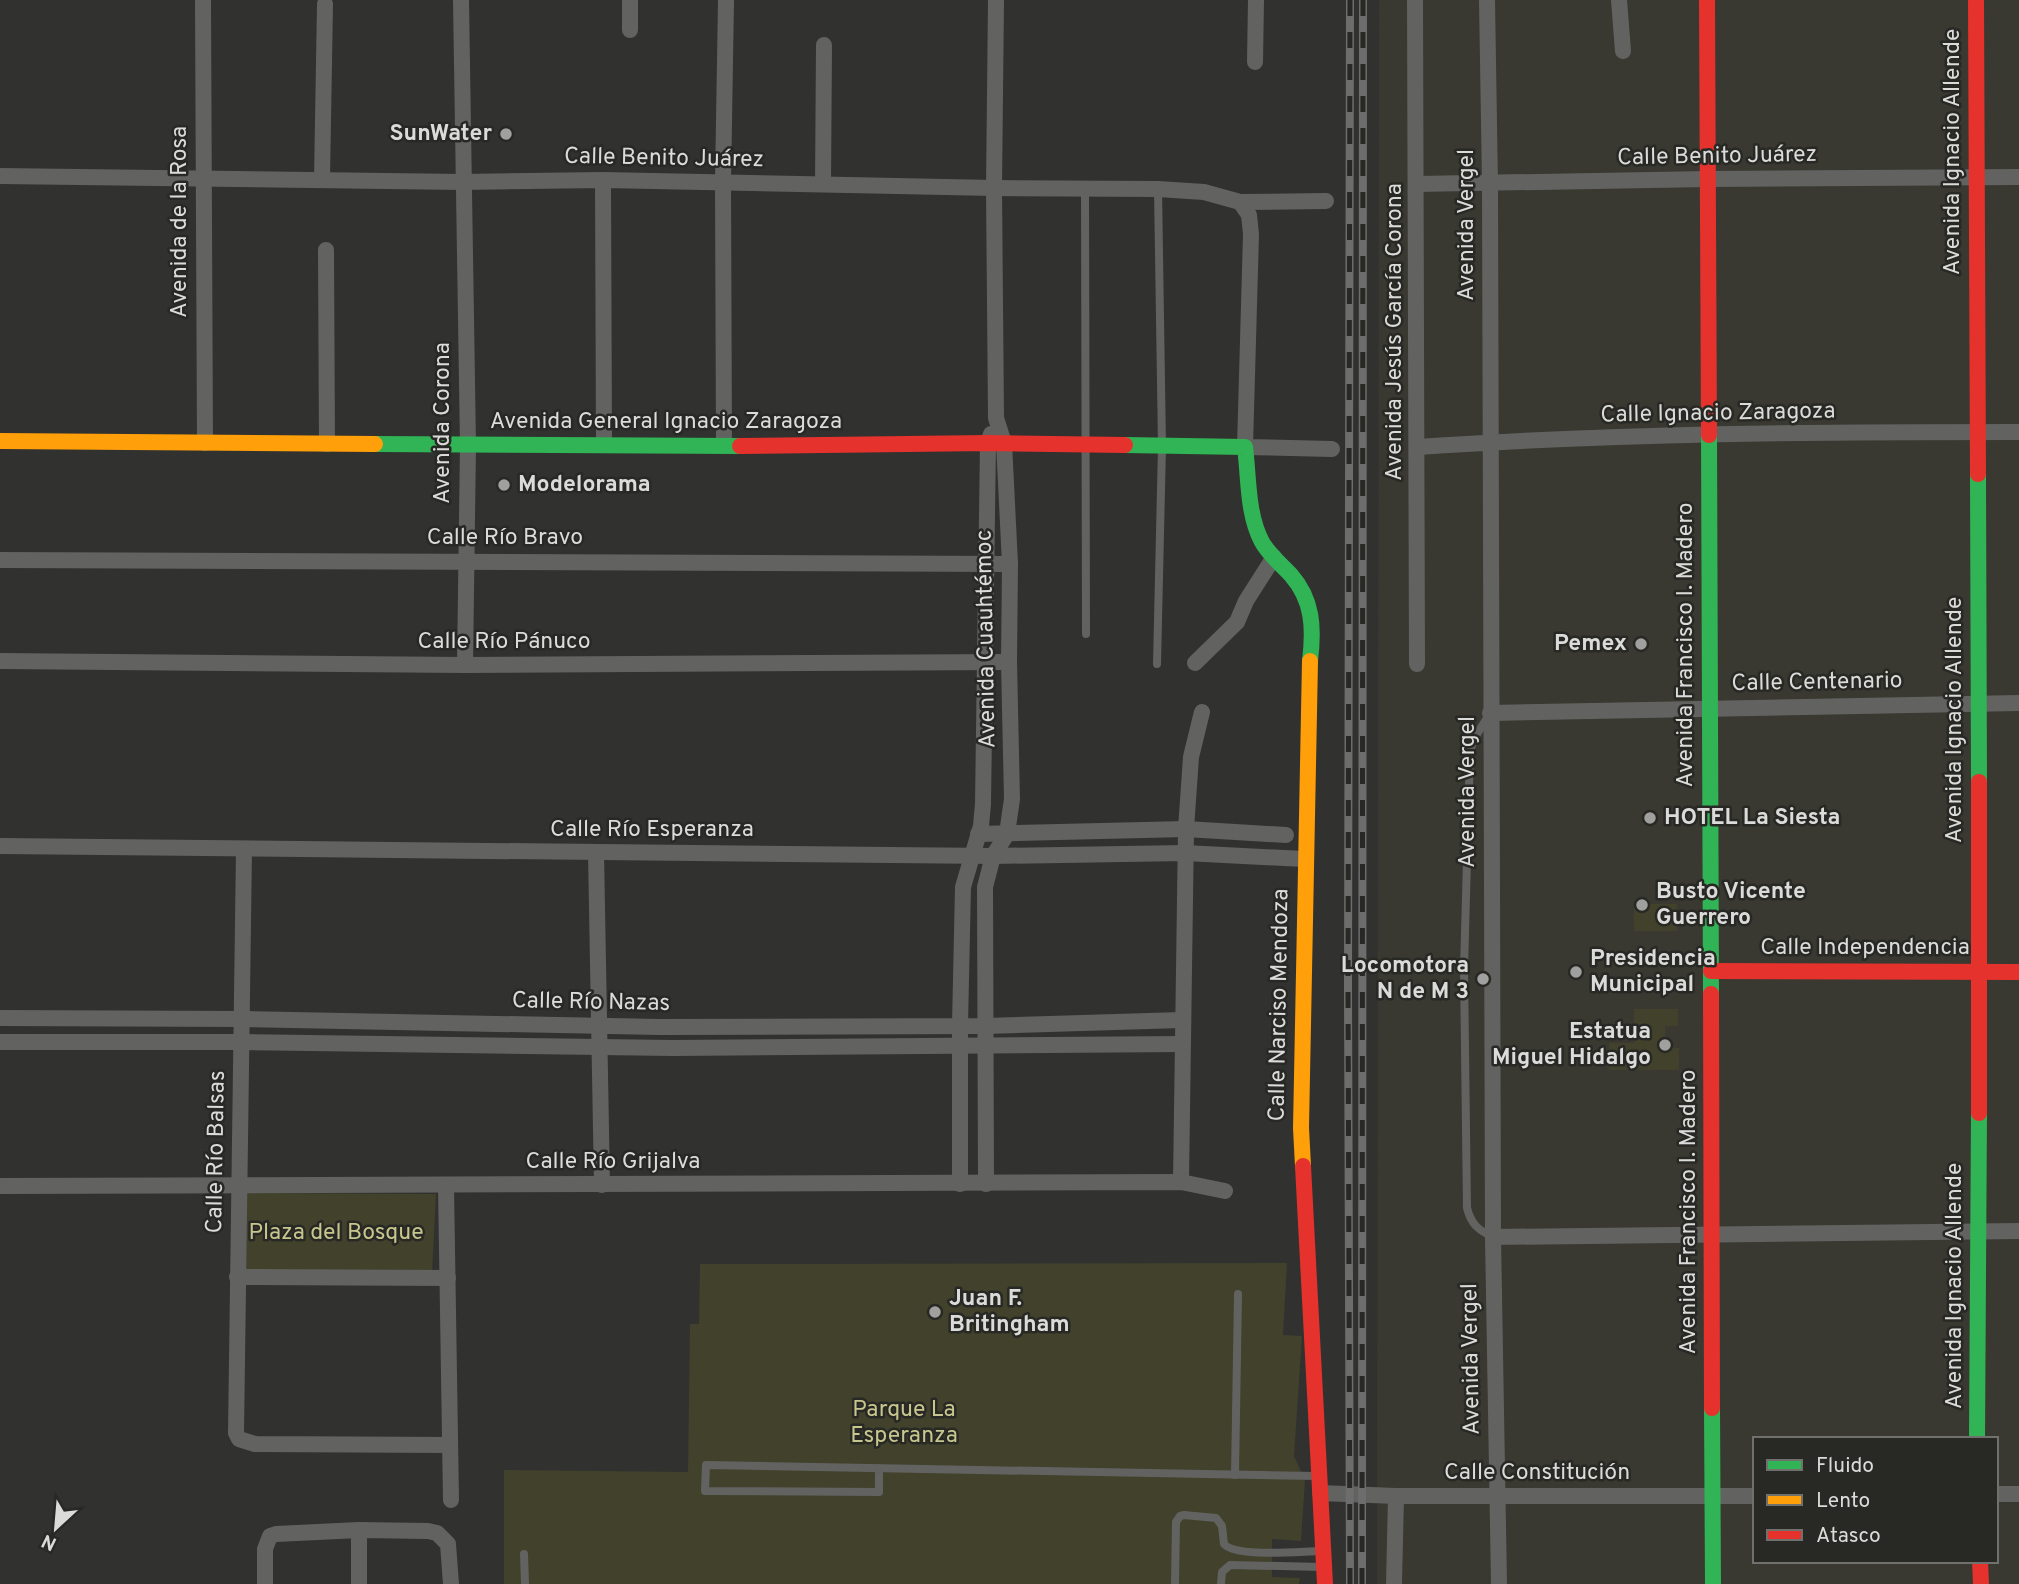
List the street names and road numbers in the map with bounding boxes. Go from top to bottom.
street label: Avenida Ignacio Allende [1939,29,1968,275]
street label: Avenida de la Rosa [166,126,195,318]
street label: Calle Benito Juárez [1617,141,1817,173]
street label: Calle Benito Juárez [564,143,764,175]
street label: Avenida Vergel [1453,149,1482,301]
street label: Avenida Jesús García Corona [1381,183,1410,481]
street label: Avenida Corona [429,342,458,504]
street label: Calle Ignacio Zaragoza [1600,397,1836,431]
street label: Avenida General Ignacio Zaragoza [490,408,842,437]
street label: Avenida Francisco I. Madero [1672,502,1701,788]
street label: Calle Río Bravo [427,524,583,553]
street label: Avenida Cuauhtémoc [971,529,1003,749]
street label: Avenida Ignacio Allende [1941,597,1970,843]
street label: Calle Río Pánuco [417,628,591,657]
street label: Calle Centenario [1731,667,1903,699]
street label: Avenida Vergel [1454,716,1483,868]
street label: Calle Río Esperanza [550,816,754,845]
street label: Calle Narciso Mendoza [1263,888,1297,1122]
street label: Calle Independencia [1760,934,1970,963]
street label: Calle Río Nazas [512,987,670,1019]
street label: Avenida Francisco I. Madero [1675,1069,1704,1355]
street label: Calle Río Balsas [201,1070,233,1234]
street label: Calle Río Grijalva [526,1148,700,1177]
street label: Avenida Ignacio Allende [1941,1163,1970,1409]
street label: Avenida Vergel [1456,1283,1488,1435]
street label: Calle Constitución [1444,1459,1630,1488]

